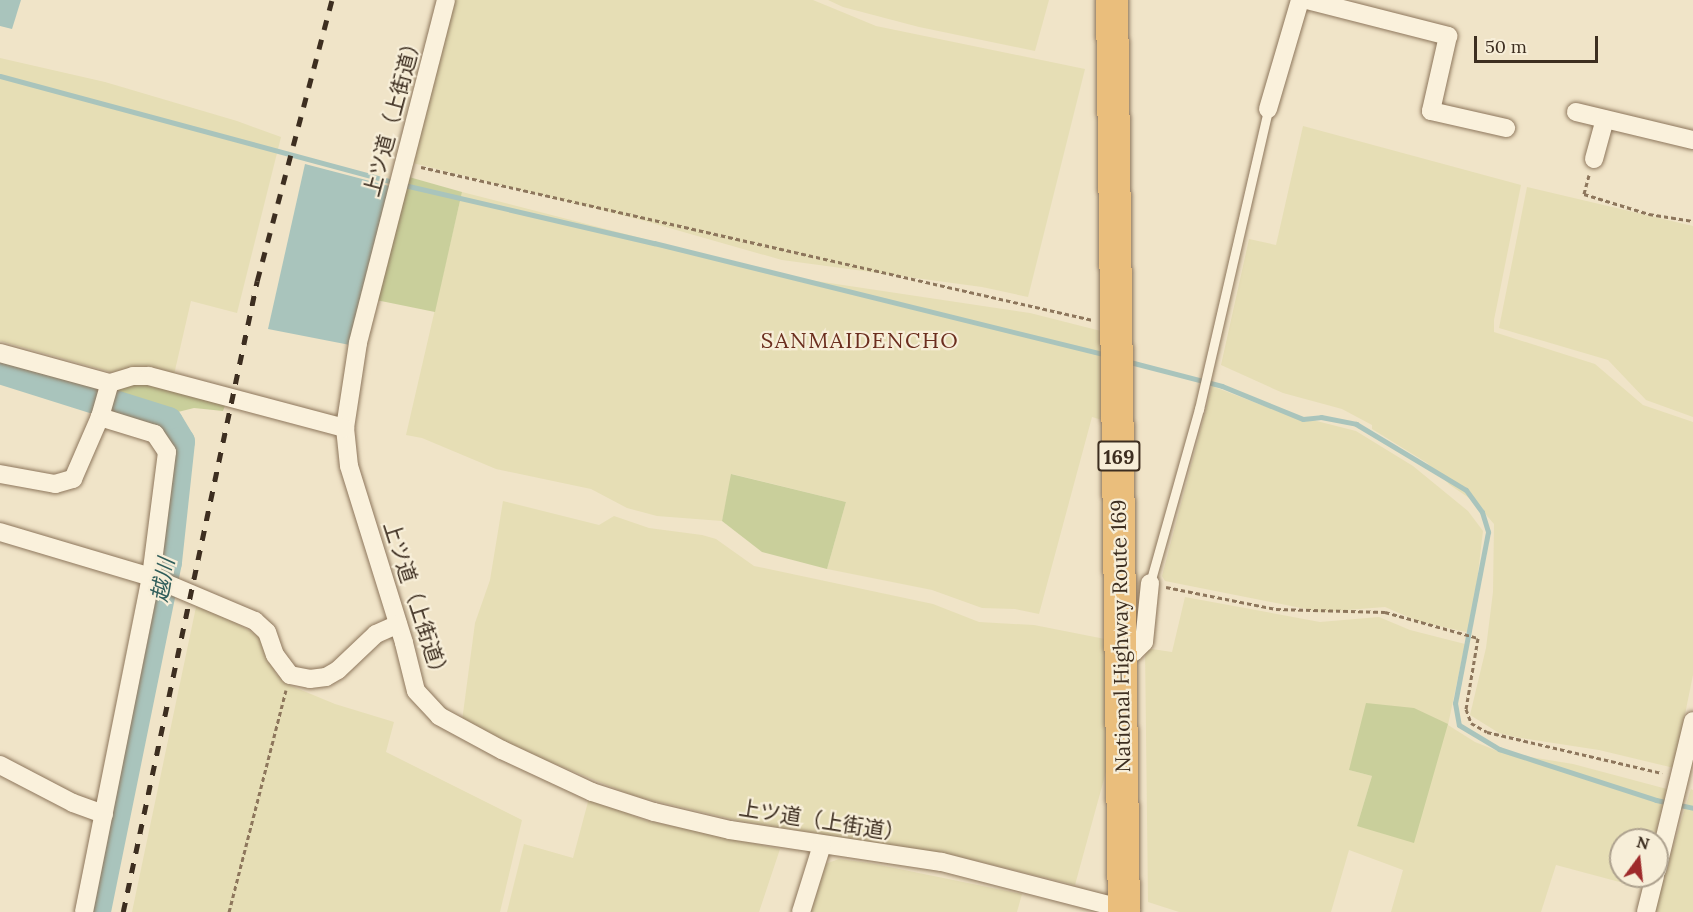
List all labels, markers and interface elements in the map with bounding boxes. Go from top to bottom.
scale bar [1477,24,1602,62]
street label: 上ツ道（上街道） [359,31,427,199]
text: 50 m [1485,35,1527,58]
district label: SANMAIDENCHO [761,328,959,354]
road number: 169 [1096,439,1142,473]
street label: National Highway Route 169 [1106,499,1136,773]
street label: 上ツ道（上街道） [378,518,454,686]
water label: 越川 [146,556,180,604]
street label: 上ツ道（上街道） [737,795,907,847]
north arrow [1609,828,1669,888]
text: N [1635,831,1652,854]

